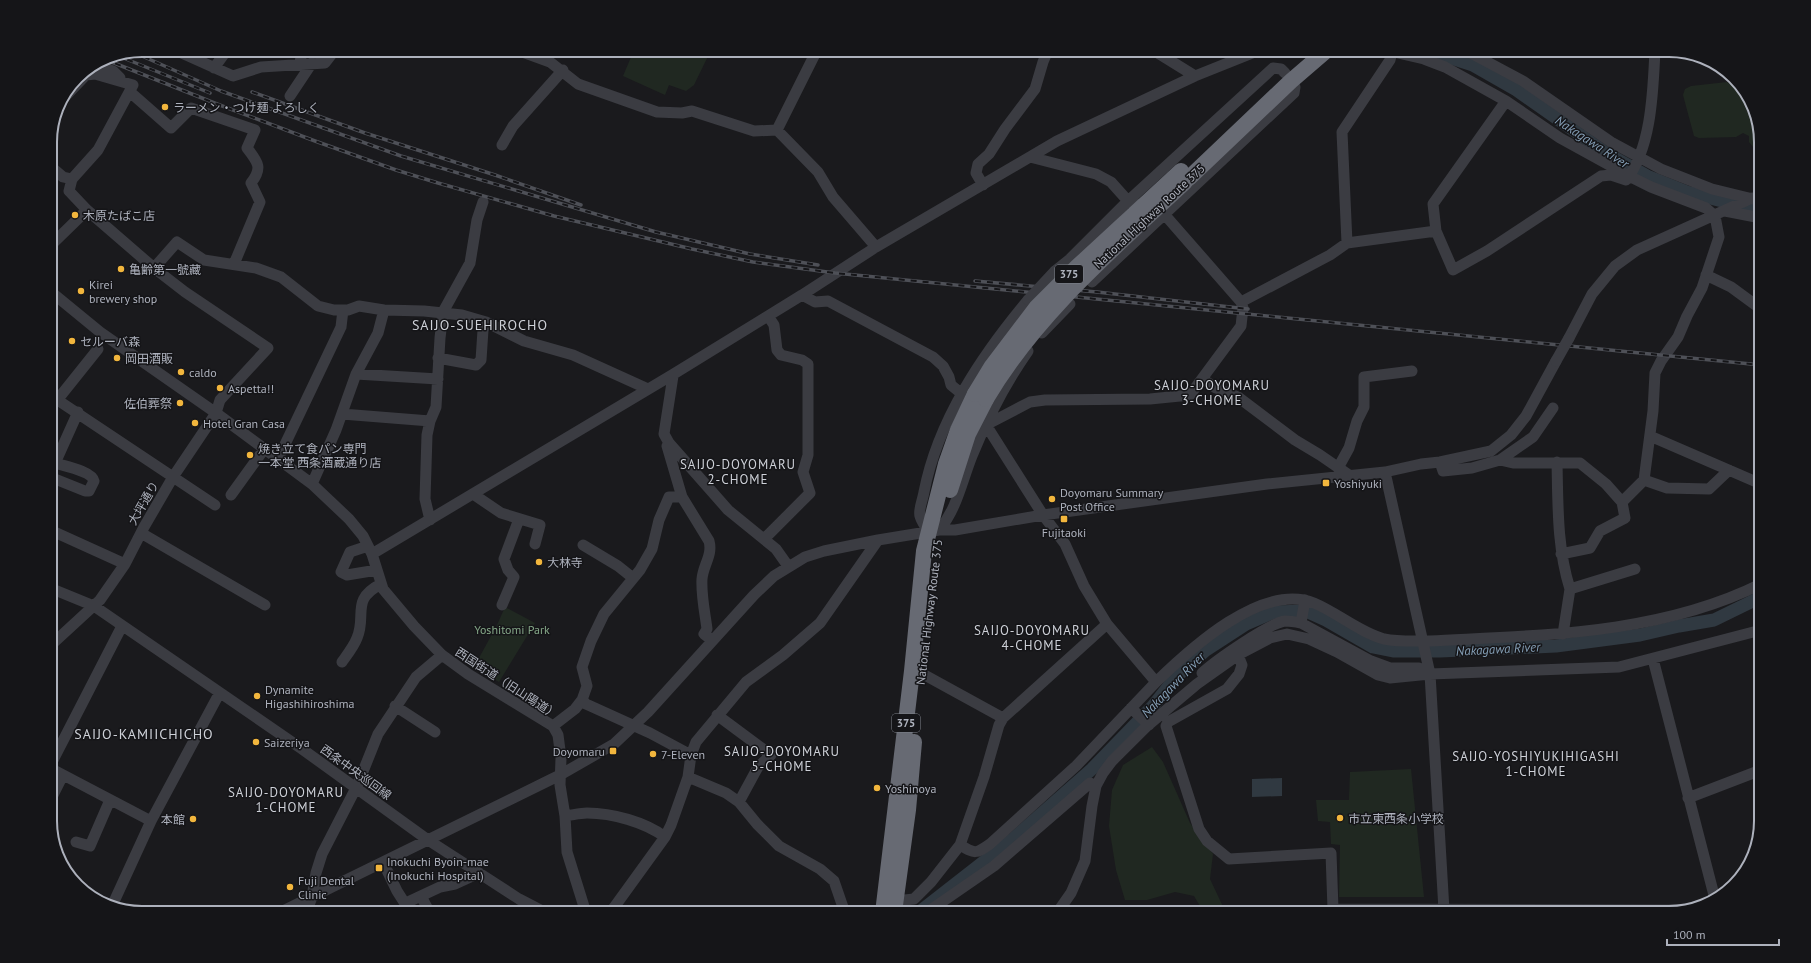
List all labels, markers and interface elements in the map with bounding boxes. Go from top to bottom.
place label: ラーメン・つけ麺 よろしく [173,100,320,115]
marker: ラーメン・つけ麺 よろしく [160,102,170,112]
water label: Nakagawa River [1552,112,1633,173]
street label: National Highway Route 375 [1090,160,1208,272]
place label: 木原たばこ店 [83,208,155,223]
marker: 木原たばこ店 [70,210,80,220]
place label: 亀齢第一號藏 [129,262,201,277]
marker: 亀齢第一號藏 [116,264,126,274]
road number: 375 [1055,265,1083,283]
place label: Kirei brewery shop [89,277,157,306]
marker: Kirei brewery shop [76,286,86,296]
district label: SAIJO-SUEHIROCHO [412,316,548,334]
place label: セルーバ森 [80,334,140,349]
marker: セルーバ森 [67,336,77,346]
place label: 岡田酒販 [125,351,173,366]
marker: 岡田酒販 [112,353,122,363]
place label: caldo [189,365,217,380]
marker: caldo [176,367,186,377]
district label: SAIJO-DOYOMARU 3-CHOME [1154,377,1270,409]
place label: Aspetta!! [228,381,274,396]
marker: Aspetta!! [215,383,225,393]
place label: 佐伯葬祭 [124,396,172,411]
marker: 佐伯葬祭 [175,398,185,408]
place label: Hotel Gran Casa [203,416,285,431]
marker: Hotel Gran Casa [190,418,200,428]
place label: 焼き立て食パン専門 一本堂 西条酒蔵通り店 [258,441,381,470]
marker: 焼き立て食パン専門 一本堂 西条酒蔵通り店 [245,450,255,460]
district label: SAIJO-DOYOMARU 2-CHOME [680,456,796,488]
place label: Yoshiyuki [1334,476,1382,491]
street label: 大坪通り [125,478,161,528]
marker: Yoshiyuki [1321,478,1331,488]
place label: Doyomaru Summary Post Office [1060,485,1164,514]
marker: Doyomaru Summary Post Office [1047,494,1057,504]
marker: Fujitaoki [1059,514,1069,524]
place label: Fujitaoki [1042,525,1086,540]
street label: National Highway Route 375 [913,538,945,686]
place label: 大林寺 [547,555,583,570]
marker: 大林寺 [534,557,544,567]
park label: Yoshitomi Park [474,622,550,637]
district label: SAIJO-DOYOMARU 4-CHOME [974,622,1090,654]
water label: Nakagawa River [1455,638,1541,660]
street label: 西国街道（旧山陽道） [453,644,561,722]
water label: Nakagawa River [1138,648,1209,721]
place label: Dynamite Higashihiroshima [265,682,354,711]
marker: Dynamite Higashihiroshima [252,691,262,701]
road number: 375 [892,714,920,732]
district label: SAIJO-KAMIICHICHO [74,725,214,743]
place label: Saizeriya [264,735,310,750]
marker: Saizeriya [251,737,261,747]
street label: 西条中央巡回線 [318,741,394,803]
district label: SAIJO-DOYOMARU 5-CHOME [724,743,840,775]
place label: Doyomaru [553,744,605,759]
marker: Doyomaru [608,746,618,756]
place label: 7-Eleven [661,747,705,762]
district label: SAIJO-YOSHIYUKIHIGASHI 1-CHOME [1452,748,1620,780]
marker: 7-Eleven [648,749,658,759]
place label: Yoshinoya [885,781,936,796]
marker: Yoshinoya [872,783,882,793]
district label: SAIJO-DOYOMARU 1-CHOME [228,784,344,816]
place label: 市立東西条小学校 [1348,811,1444,826]
place label: 本館 [161,812,185,827]
marker: 市立東西条小学校 [1335,813,1345,823]
marker: 本館 [188,814,198,824]
place label: Inokuchi Byoin-mae (Inokuchi Hospital) [387,854,489,883]
marker: Inokuchi Byoin-mae (Inokuchi Hospital) [374,863,384,873]
place label: Fuji Dental Clinic [298,873,355,902]
marker: Fuji Dental Clinic [285,882,295,892]
scale bar [1667,921,1779,947]
text: 100 m [1673,927,1706,942]

